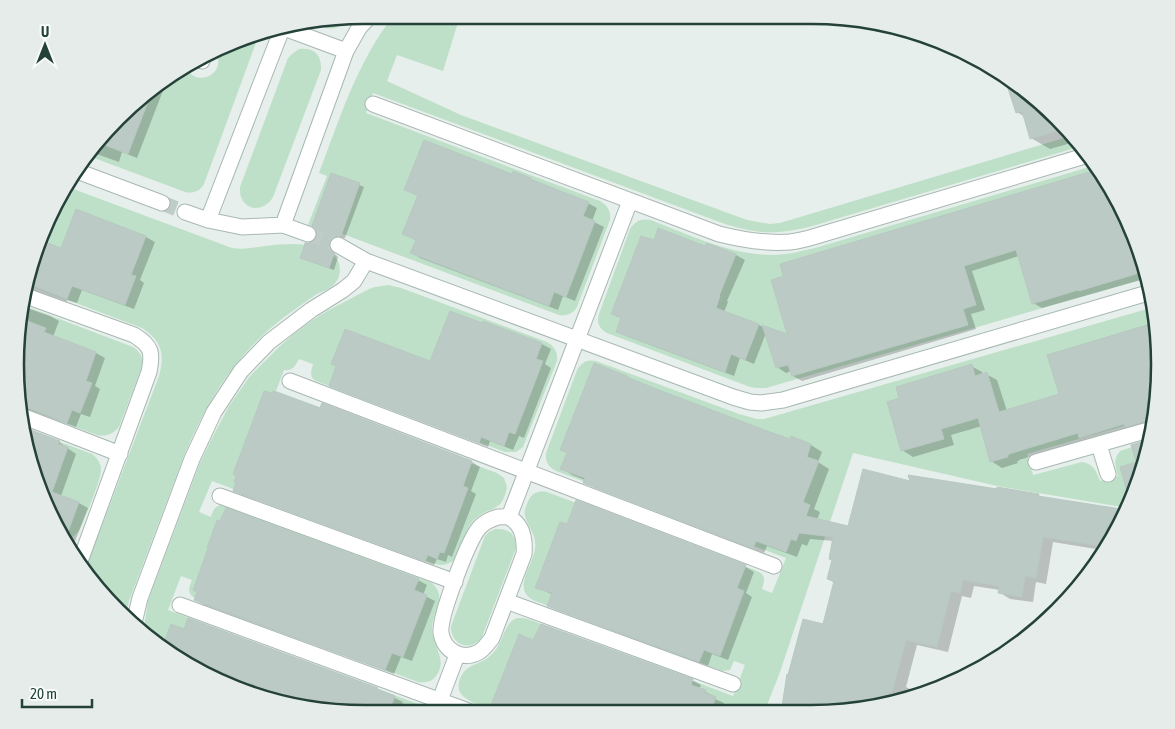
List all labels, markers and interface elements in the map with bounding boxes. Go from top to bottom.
north arrow [20,20,70,70]
text: U [41,24,49,40]
scale bar [22,676,92,708]
text: 20 m [30,685,57,702]

